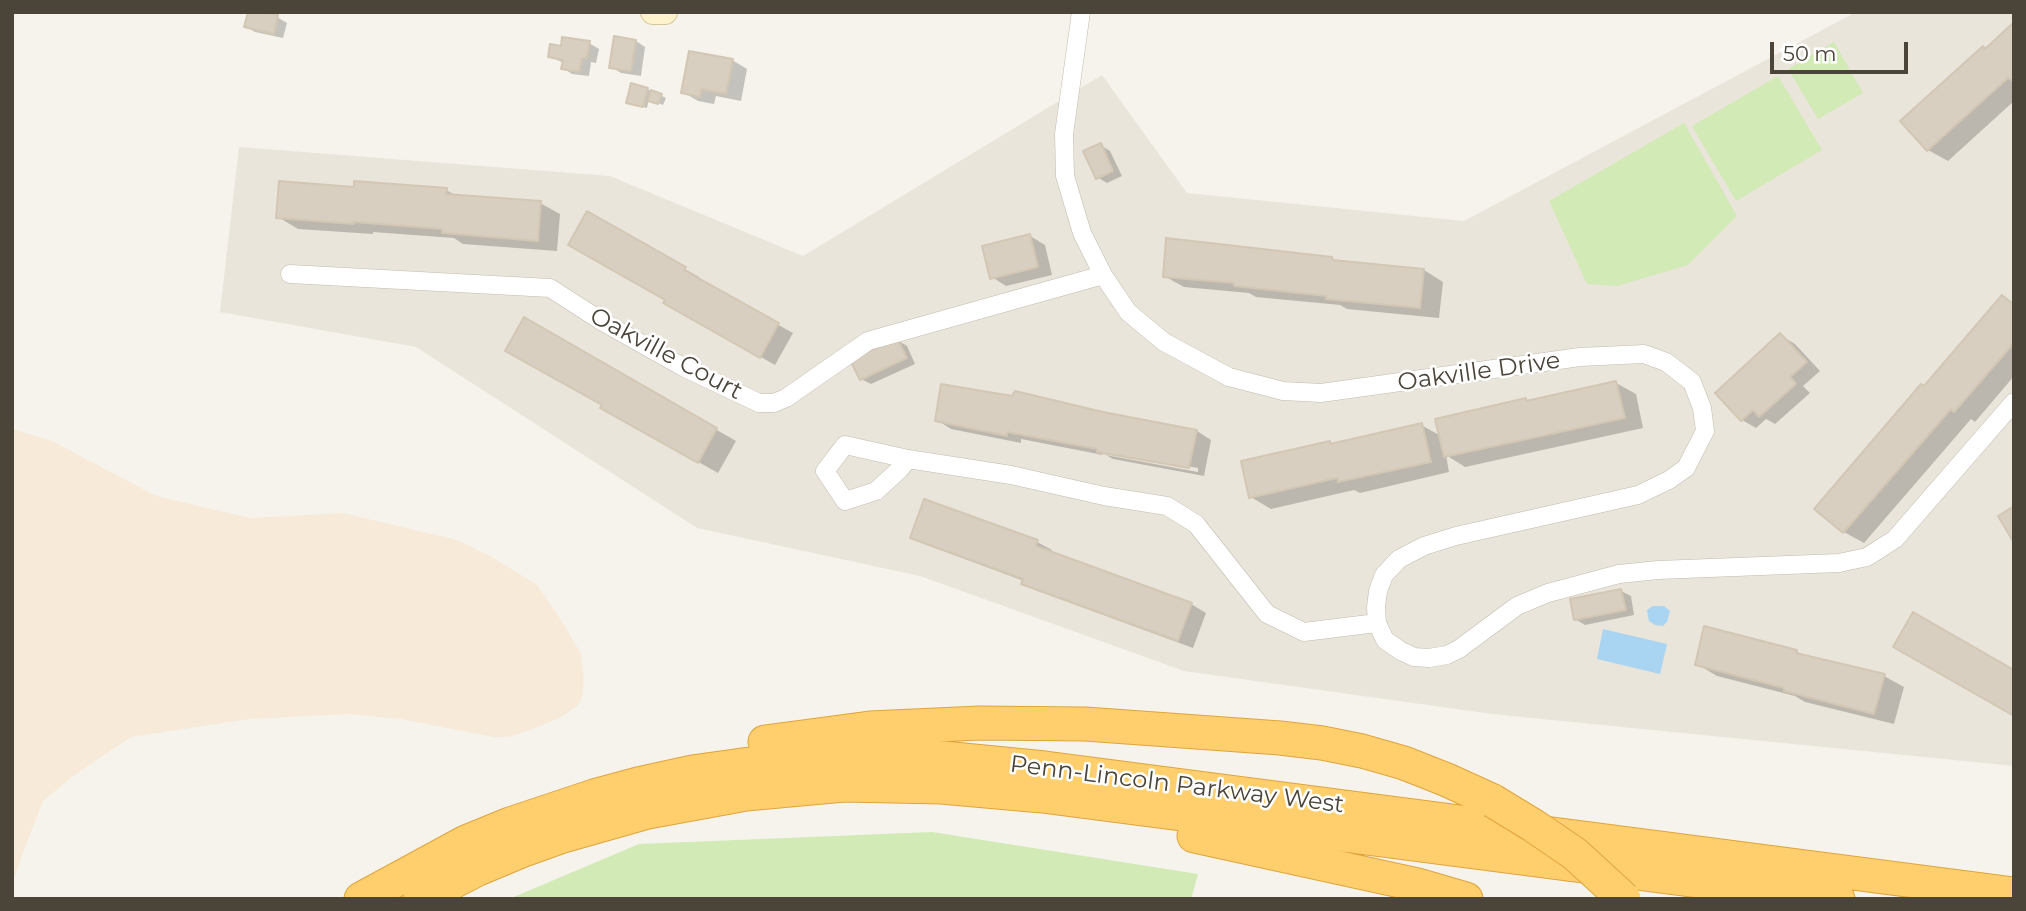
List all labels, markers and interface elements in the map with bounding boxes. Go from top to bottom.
scale bar [1774,28,1912,72]
text: 50 m [1783,41,1837,66]
street label: Oakville Court [585,302,747,406]
street label: Oakville Drive [1396,346,1562,398]
street label: Penn-Lincoln Parkway West [1008,750,1346,820]

